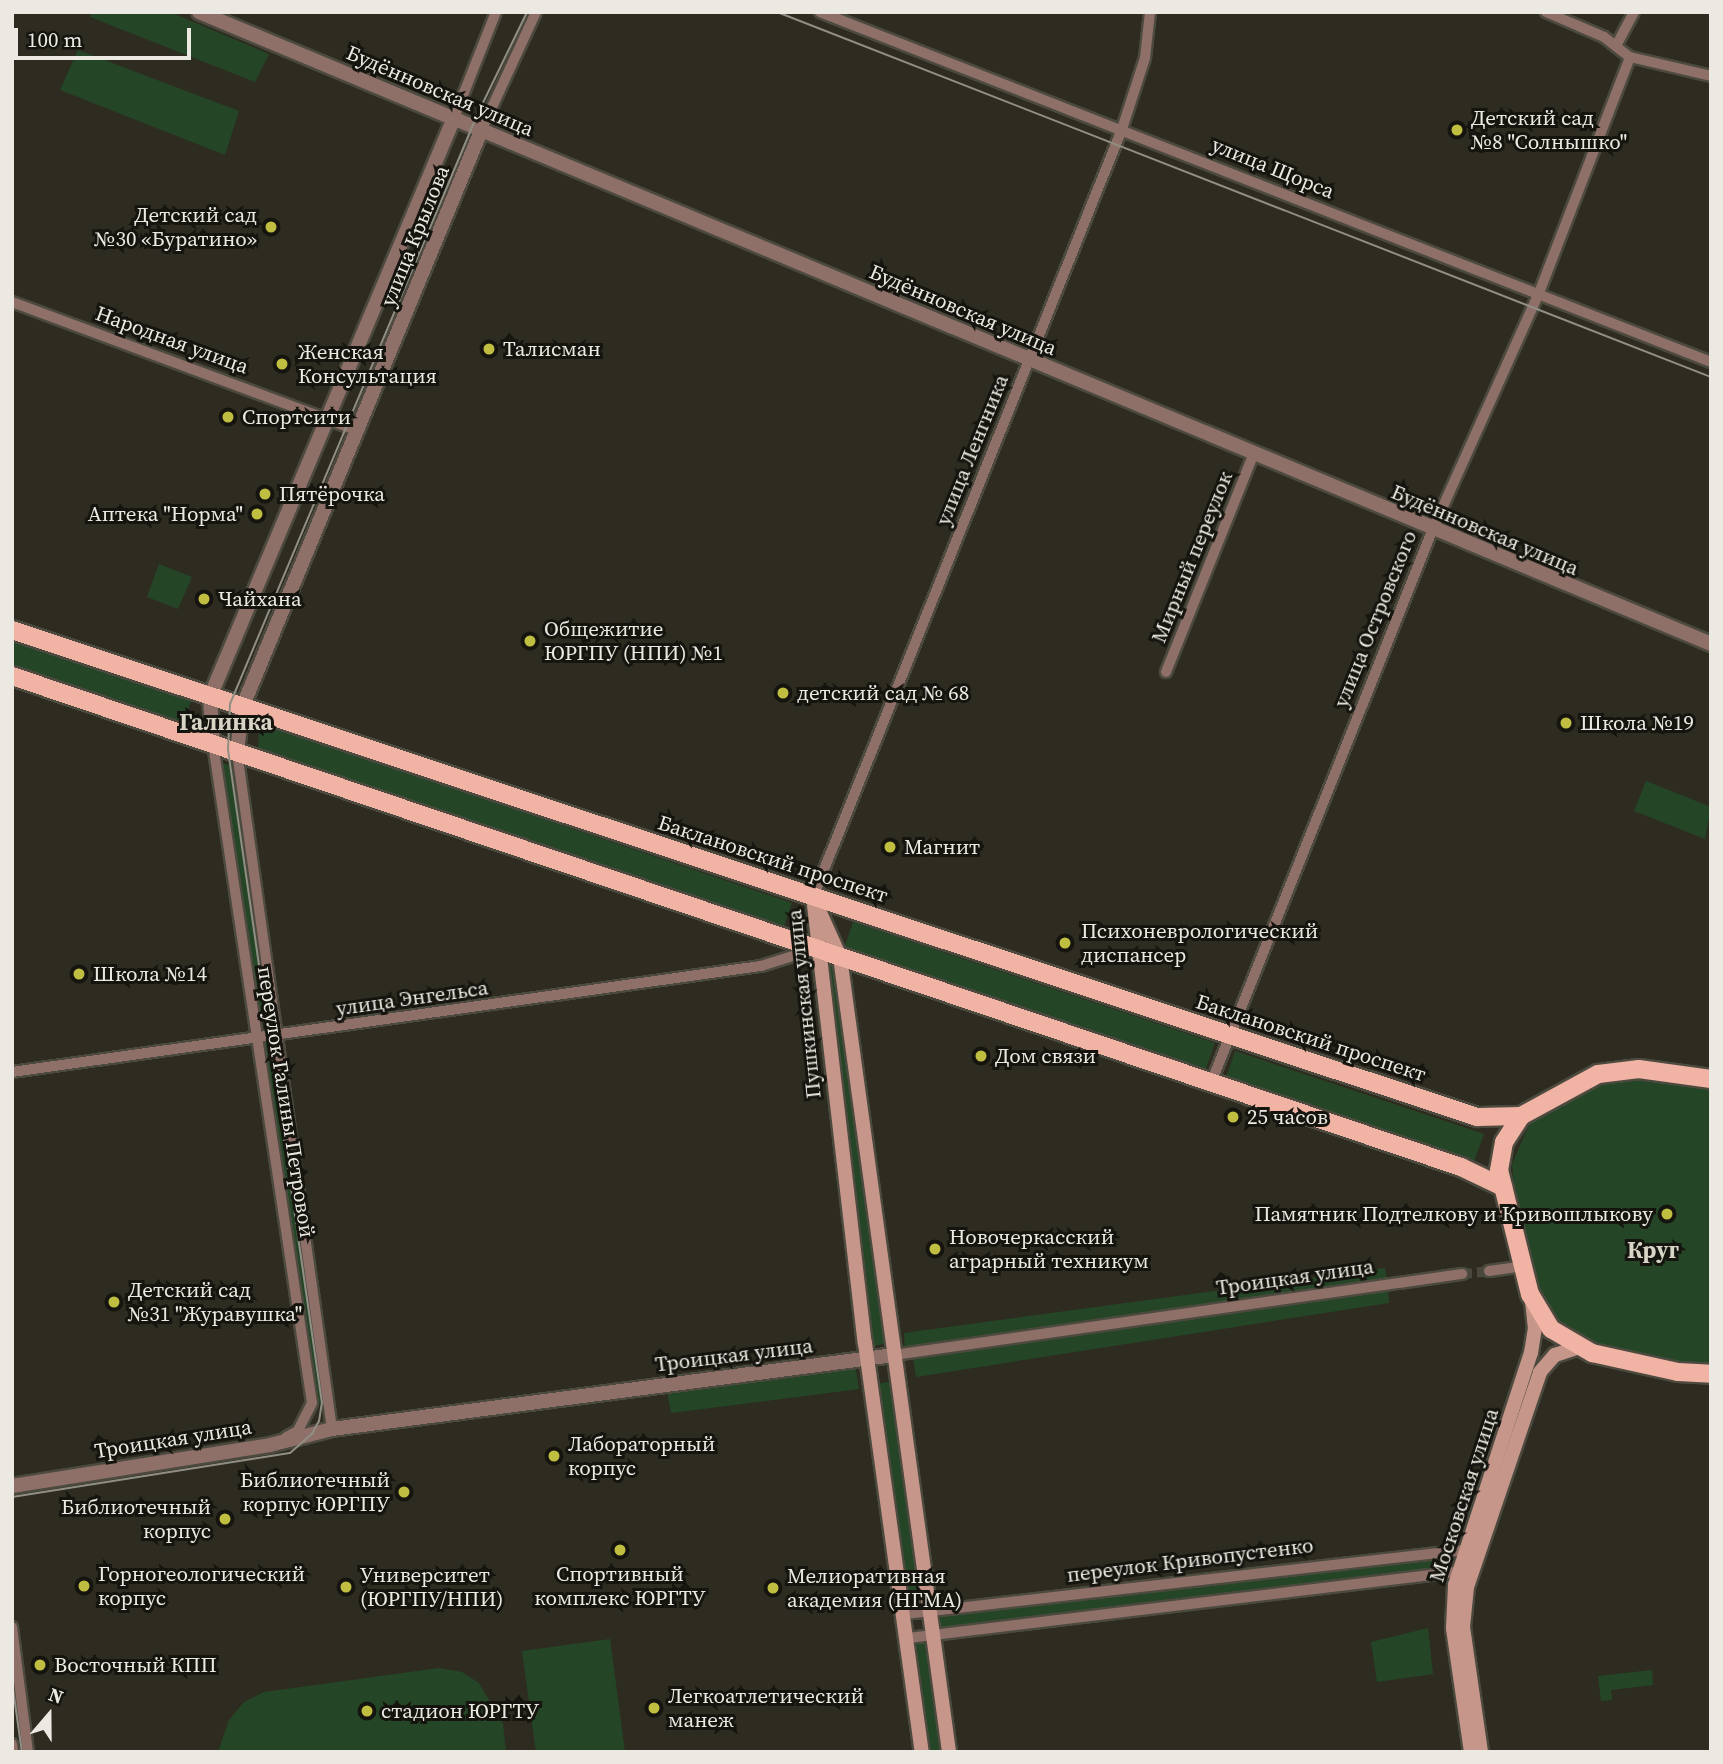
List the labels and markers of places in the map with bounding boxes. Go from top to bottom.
place label: Детский сад №8 "Солнышко" [1471,105,1627,155]
marker: Детский сад №8 "Солнышко" [1449,122,1465,138]
place label: Детский сад №30 «Буратино» [94,202,257,252]
marker: Детский сад №30 «Буратино» [263,219,279,235]
place label: Талисман [503,336,601,362]
place label: Женская Консультация [298,339,437,389]
marker: Талисман [481,341,497,357]
marker: Женская Консультация [272,354,292,374]
place label: Спортсити [242,404,351,430]
marker: Спортсити [220,409,236,425]
place label: Пятёрочка [279,481,385,507]
marker: Пятёрочка [257,486,273,502]
place label: Аптека "Норма" [88,501,243,527]
marker: Аптека "Норма" [249,506,265,522]
place label: Чайхана [218,586,302,612]
marker: Чайхана [196,591,212,607]
place label: Общежитие ЮРГПУ (НПИ) №1 [544,616,724,666]
marker: Общежитие ЮРГПУ (НПИ) №1 [522,633,538,649]
place label: детский сад № 68 [797,680,969,706]
marker: детский сад № 68 [775,685,791,701]
place label: Школа №19 [1580,710,1694,736]
marker: Школа №19 [1558,715,1574,731]
place label: Магнит [904,834,980,860]
marker: Магнит [882,839,898,855]
place label: Психоневрологический диспансер [1081,918,1318,968]
marker: Психоневрологический диспансер [1055,933,1075,953]
place label: Школа №14 [93,961,207,987]
marker: Школа №14 [71,966,87,982]
place label: Дом связи [995,1043,1096,1069]
marker: Дом связи [973,1048,989,1064]
place label: 25 часов [1247,1104,1328,1130]
marker: 25 часов [1225,1109,1241,1125]
place label: Памятник Подтелкову и Кривошлыкову [1255,1201,1653,1227]
marker: Памятник Подтелкову и Кривошлыкову [1659,1206,1675,1222]
place label: Новочеркасский аграрный техникум [949,1224,1149,1274]
marker: Новочеркасский аграрный техникум [927,1241,943,1257]
place label: Детский сад №31 "Журавушка" [128,1277,302,1327]
marker: Детский сад №31 "Журавушка" [106,1294,122,1310]
place label: Лабораторный корпус [568,1431,715,1481]
marker: Лабораторный корпус [546,1448,562,1464]
place label: Библиотечный корпус ЮРГПУ [240,1467,390,1517]
marker: Библиотечный корпус ЮРГПУ [396,1484,412,1500]
place label: Библиотечный корпус [61,1494,211,1544]
marker: Библиотечный корпус [217,1511,233,1527]
marker: Спортивный комплекс ЮРГТУ [612,1542,628,1558]
place label: Горногеологический корпус [98,1561,305,1611]
place label: Спортивный комплекс ЮРГТУ [534,1561,706,1611]
place label: Университет (ЮРГПУ/НПИ) [360,1562,503,1612]
place label: Мелиоративная академия (НГМА) [787,1563,962,1613]
marker: Горногеологический корпус [76,1578,92,1594]
marker: Университет (ЮРГПУ/НПИ) [338,1579,354,1595]
marker: Мелиоративная академия (НГМА) [765,1580,781,1596]
place label: Восточный КПП [54,1652,217,1678]
marker: Восточный КПП [32,1657,48,1673]
place label: Легкоатлетический манеж [668,1683,864,1733]
place label: стадион ЮРГТУ [381,1698,539,1724]
marker: Легкоатлетический манеж [646,1700,662,1716]
marker: стадион ЮРГТУ [359,1703,375,1719]

